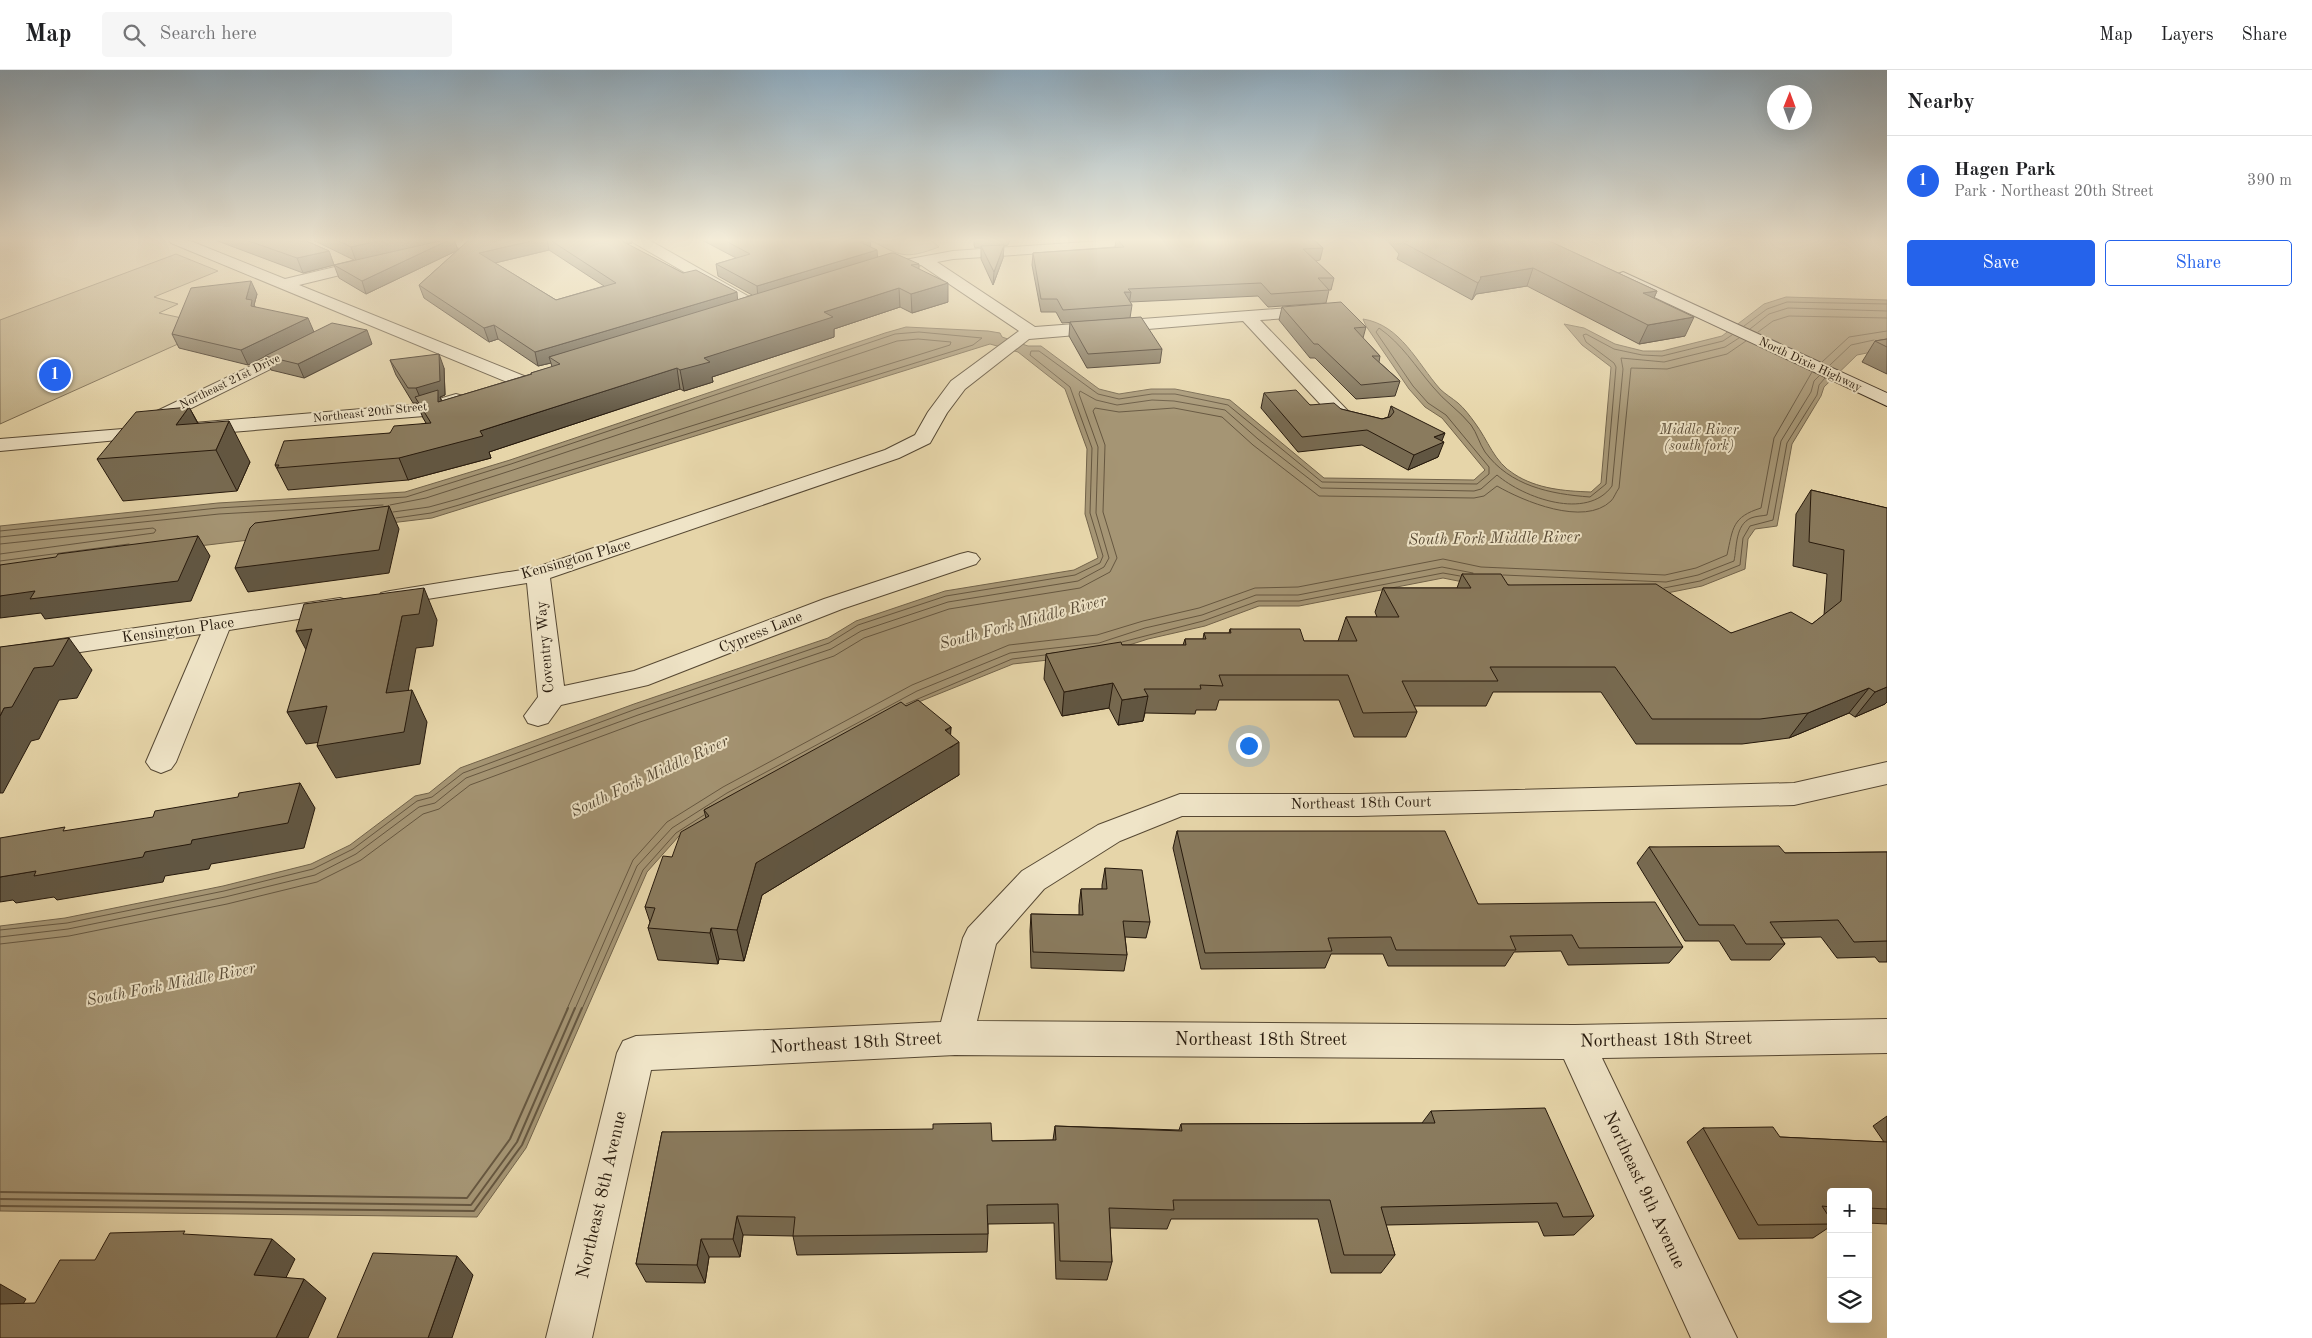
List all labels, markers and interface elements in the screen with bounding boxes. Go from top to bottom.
search box [102,12,452,57]
icon: search [120,21,148,49]
text: Map [25,23,72,47]
text: Search here [160,25,257,44]
text: Map [2099,26,2133,44]
text: Layers [2161,26,2213,44]
text: Share [2241,26,2287,44]
north arrow [1767,85,1812,130]
text: Nearby [1907,92,1975,113]
text: Hagen Park [1954,161,2056,180]
text: 1 [1918,173,1928,189]
text: 390 m [2247,173,2292,189]
text: Park · Northeast 20th Street [1954,184,2154,200]
button: Save [1907,240,2095,286]
button: Share [2105,240,2292,286]
street label: North Dixie Highway [1757,336,1864,394]
street label: Northeast 21st Drive [178,352,283,412]
pin: 1 [39,356,71,394]
street label: Northeast 20th Street [312,401,428,425]
water label: Middle River (south fork) [1659,423,1739,454]
water label: South Fork Middle River [1408,529,1581,548]
street label: Kensington Place [520,537,633,583]
water label: South Fork Middle River [938,593,1109,653]
street label: Coventry Way [534,600,558,694]
street label: Cypress Lane [717,609,805,657]
street label: Kensington Place [121,616,235,646]
water label: South Fork Middle River [569,733,732,821]
your location [1236,733,1262,759]
street label: Northeast 18th Court [1291,795,1431,813]
water label: South Fork Middle River [85,961,258,1009]
street label: Northeast 18th Street [1580,1029,1752,1051]
street label: Northeast 18th Street [769,1030,943,1056]
street label: Northeast 18th Street [1175,1031,1347,1049]
street label: Northeast 9th Avenue [1600,1109,1688,1271]
street label: Northeast 8th Avenue [574,1110,630,1280]
map controls [1827,1188,1872,1323]
button: + [1827,1188,1872,1233]
button: − [1827,1233,1872,1278]
button: layers [1827,1278,1872,1323]

